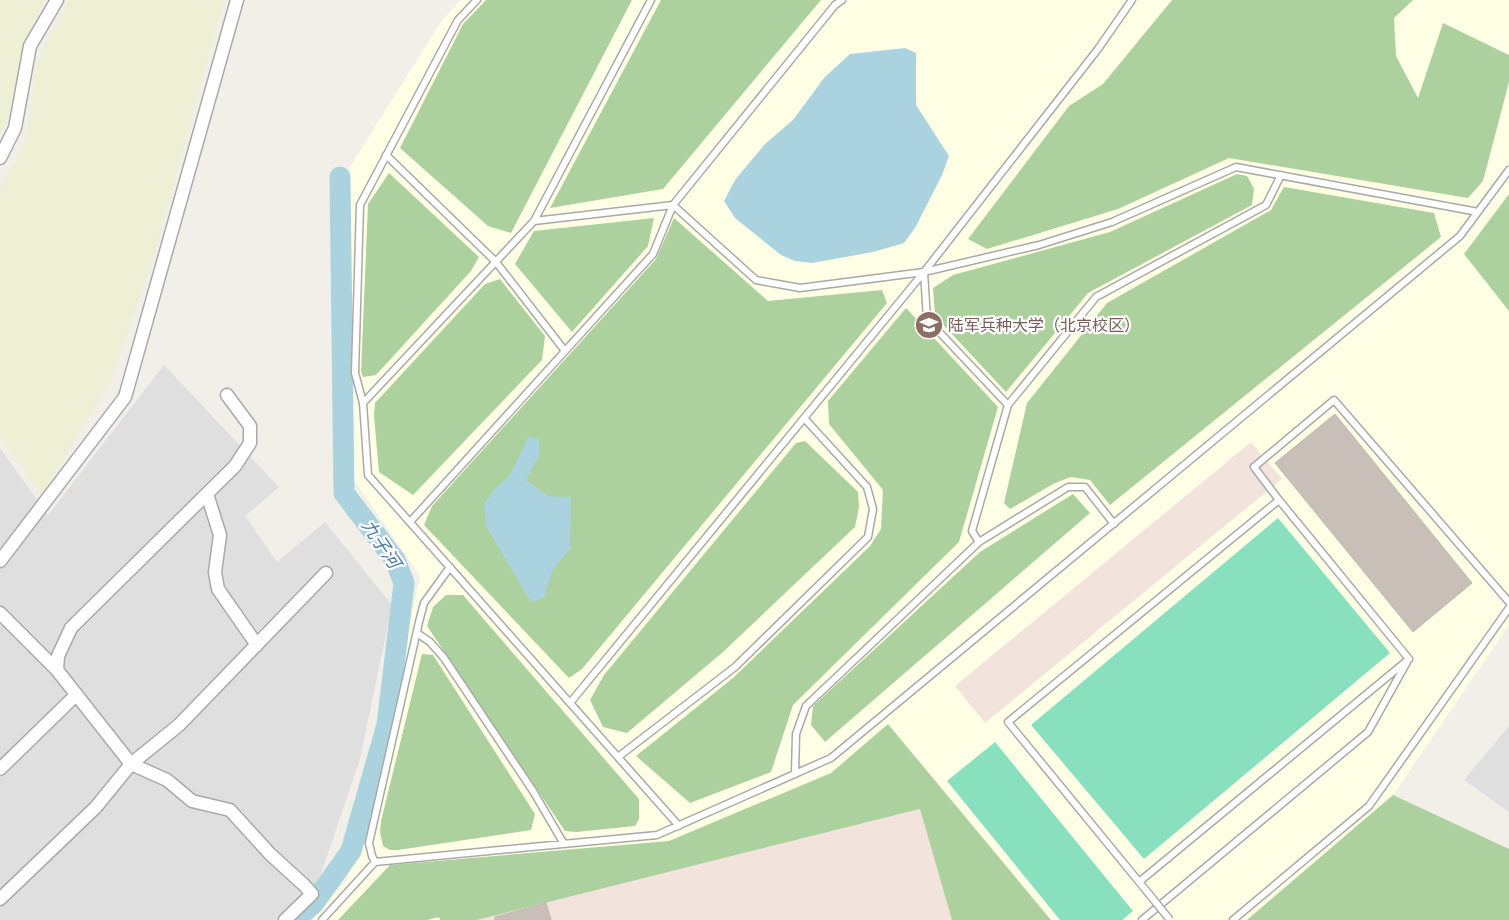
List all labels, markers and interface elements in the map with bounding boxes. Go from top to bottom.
school or university icon: 陆军兵种大学（北京校区） [914,310,944,340]
place label: 陆军兵种大学（北京校区） [948,316,1140,334]
water label: 九子河 [358,515,407,574]

